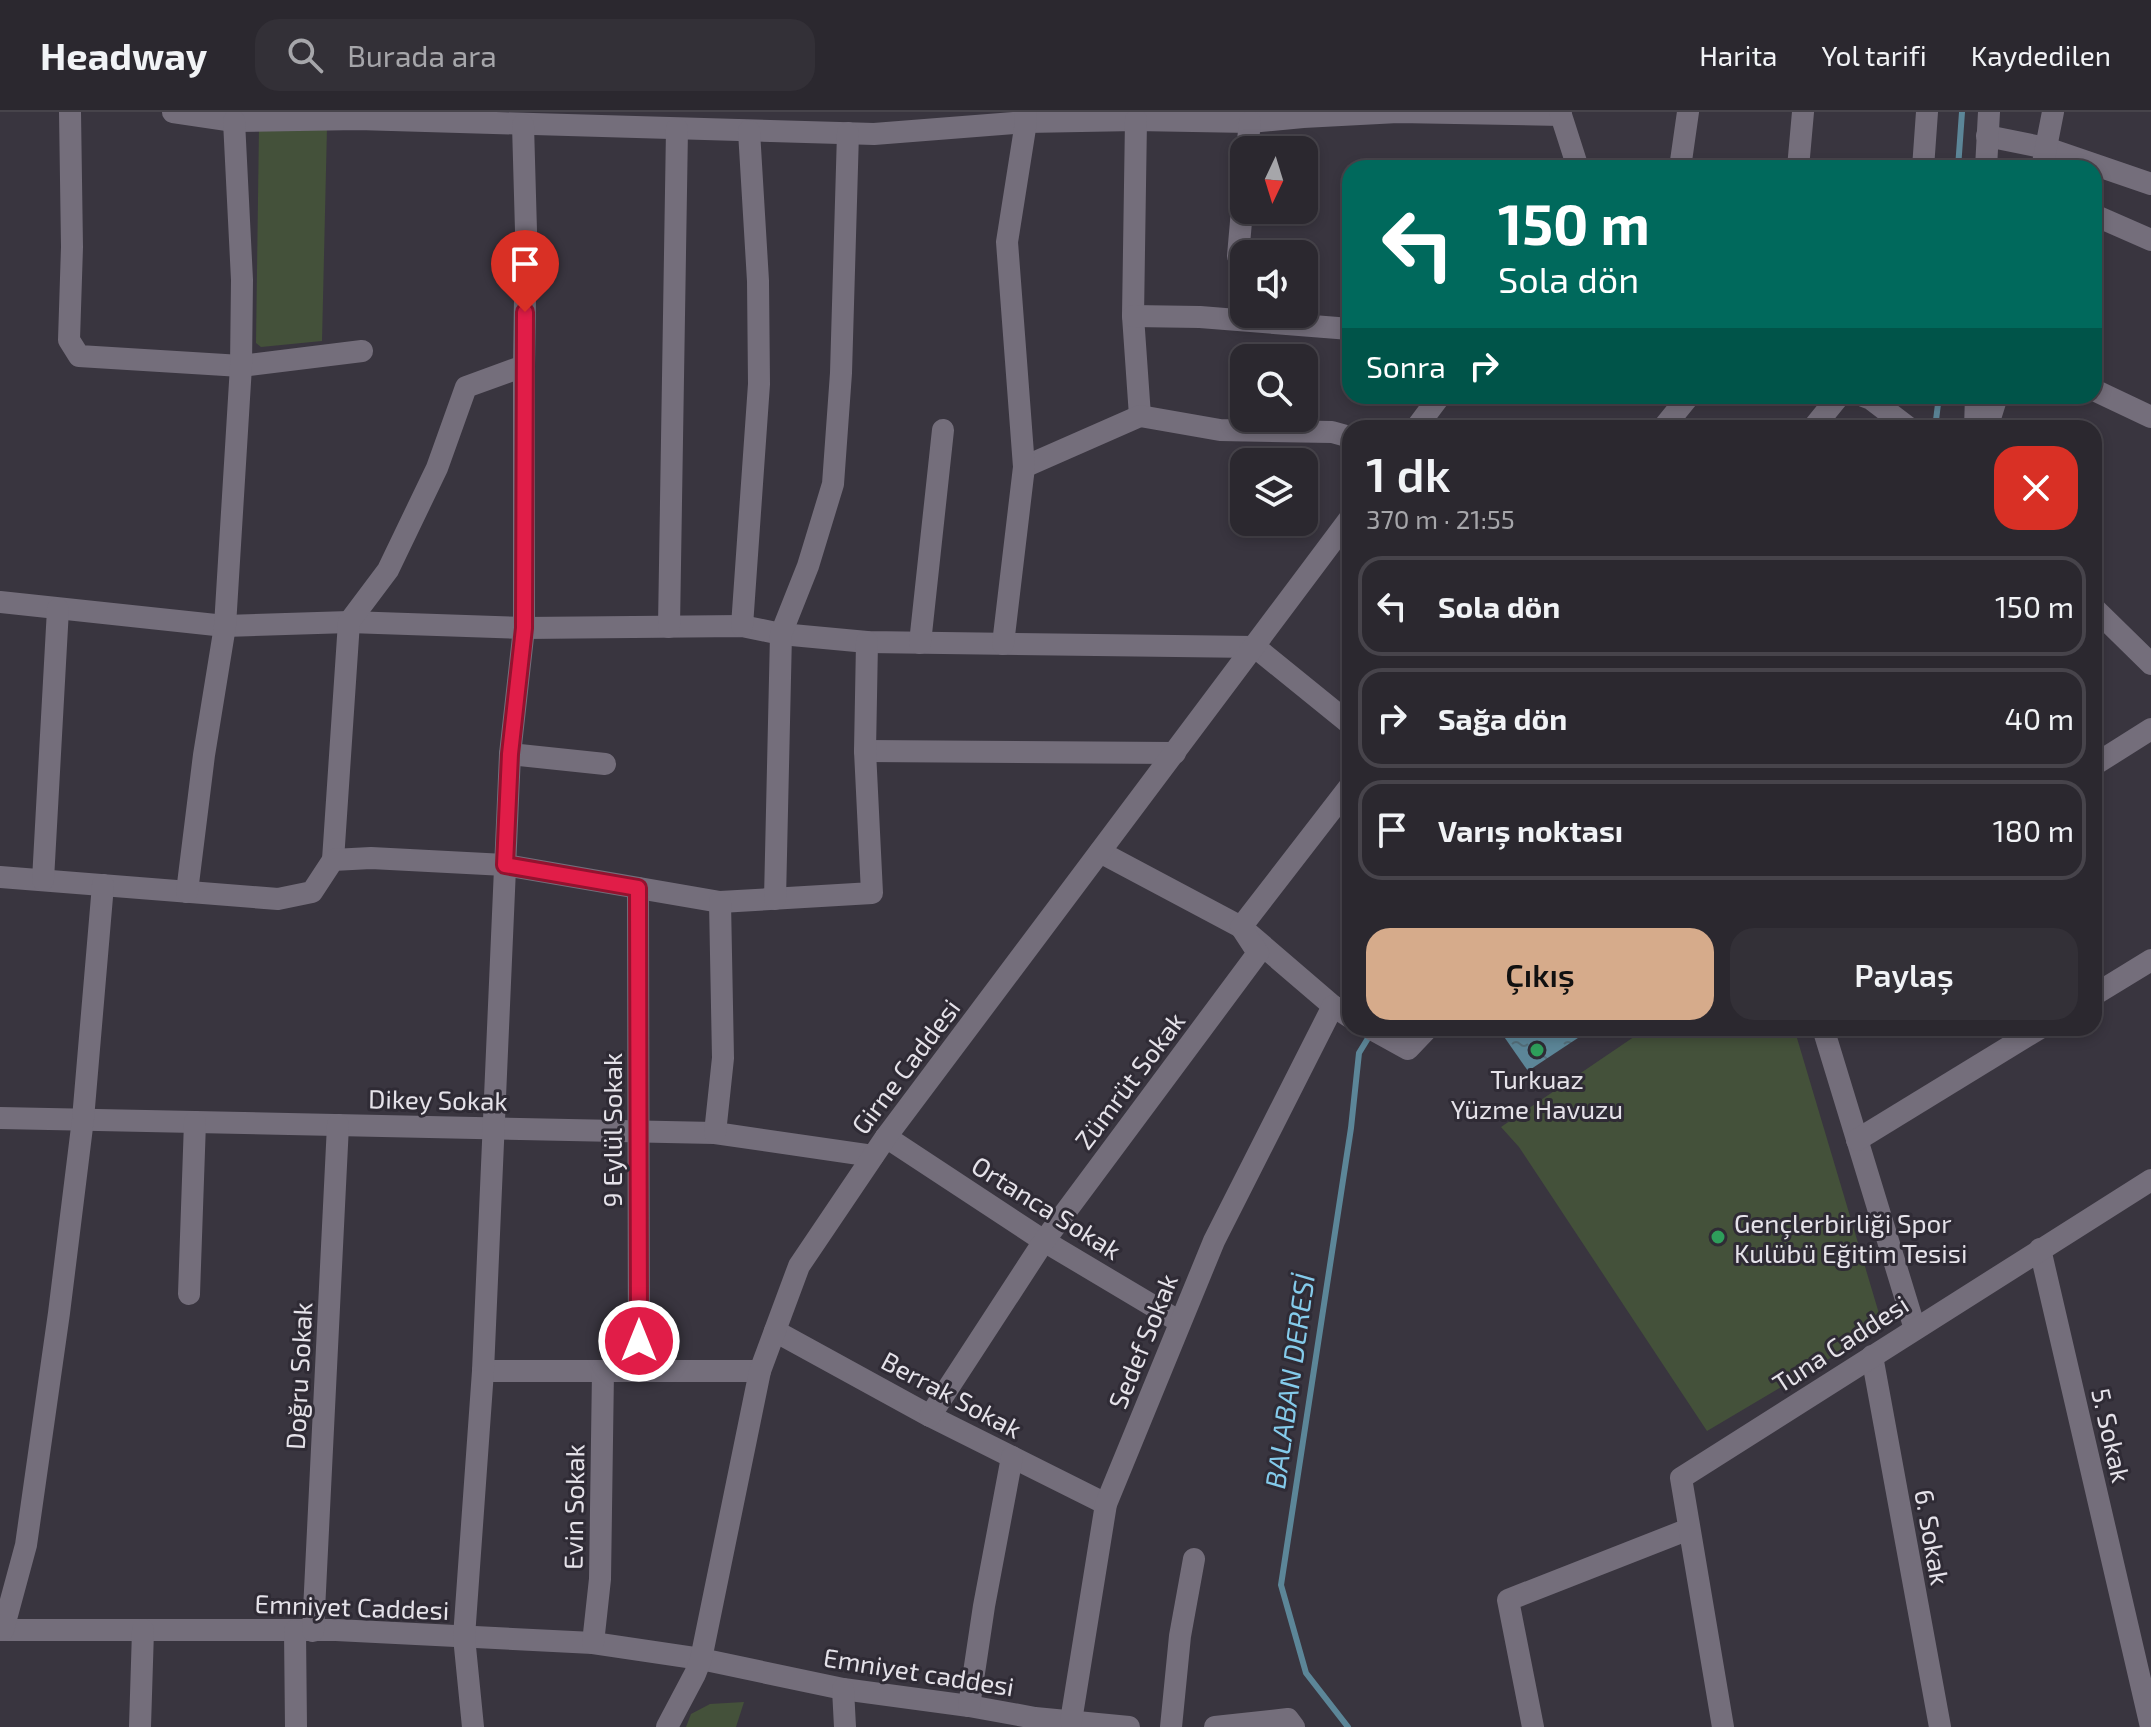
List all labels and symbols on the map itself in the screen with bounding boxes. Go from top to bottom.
north arrow [1230,136,1318,224]
pin [491,230,559,312]
street label: Girne Caddesi [844,993,966,1139]
street label: Zümrüt Sokak [1067,1005,1191,1155]
marker: Turkuaz Yüzme Havuzu [1528,1041,1546,1059]
street label: 9 Eylül Sokak [596,1053,627,1207]
place label: Turkuaz Yüzme Havuzu [1451,1063,1623,1124]
street label: Dikey Sokak [368,1082,508,1116]
street label: Ortanca Sokak [967,1149,1127,1265]
place label: Gençlerbirliği Spor Kulübü Eğitim Tesisi [1734,1207,1967,1268]
marker: Gençlerbirliği Spor Kulübü Eğitim Tesisi [1709,1228,1727,1246]
street label: Sedef Sokak [1101,1269,1183,1413]
water label: BALABAN DERESİ [1257,1271,1321,1491]
street label: Tuna Caddesi [1766,1288,1914,1398]
position arrow [597,1299,681,1383]
street label: Doğru Sokak [279,1301,317,1451]
street label: Berrak Sokak [877,1344,1027,1444]
street label: 5. Sokak [2086,1385,2138,1485]
street label: Evin Sokak [556,1444,590,1570]
street label: 6. Sokak [1909,1487,1957,1587]
street label: Emniyet Caddesi [254,1587,450,1625]
street label: Emniyet caddesi [821,1641,1017,1701]

